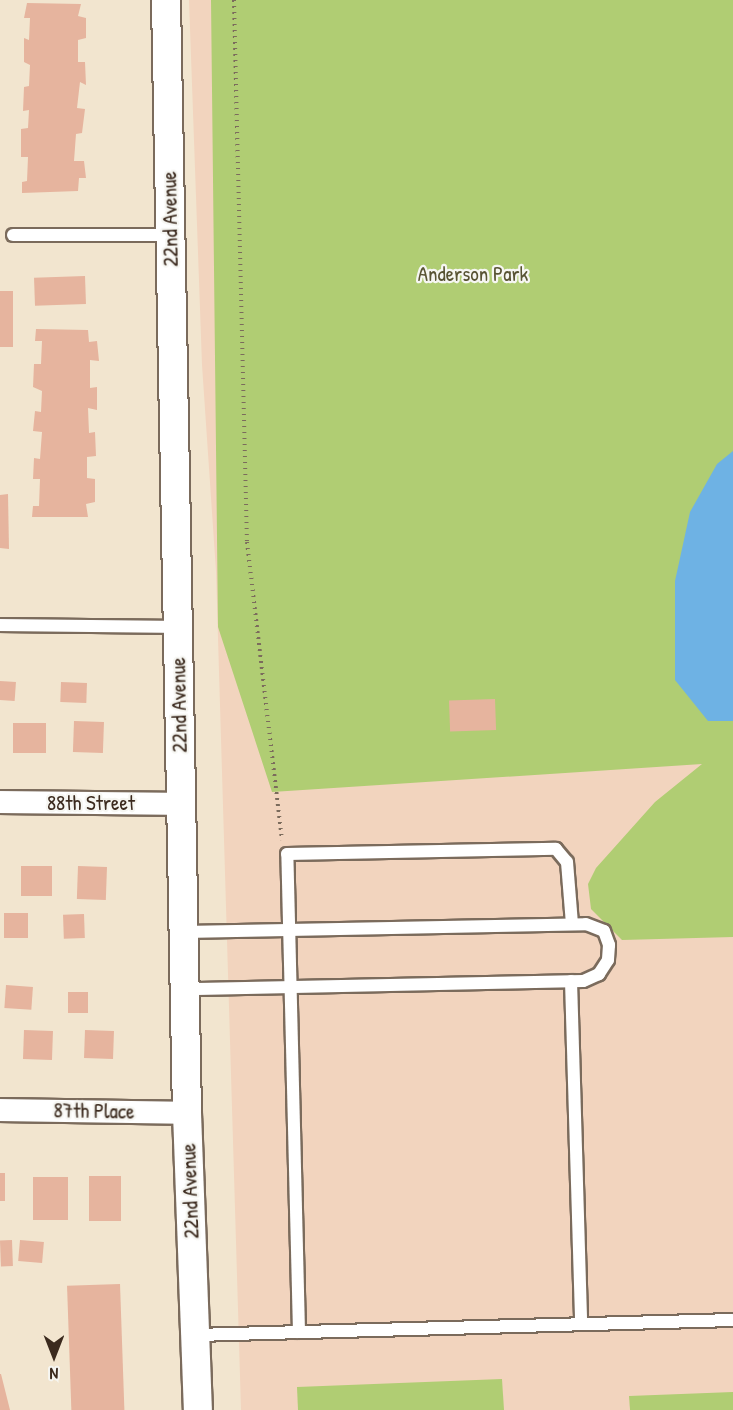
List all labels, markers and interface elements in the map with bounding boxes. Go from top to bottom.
street label: 22nd Avenue [157,171,183,267]
park label: Anderson Park [418,261,528,287]
street label: 22nd Avenue [166,657,192,753]
street label: 88th Street [47,790,135,816]
street label: 87th Place [53,1098,135,1124]
street label: 22nd Avenue [176,1143,204,1239]
north arrow [24,1326,84,1386]
text: N [50,1363,58,1385]

